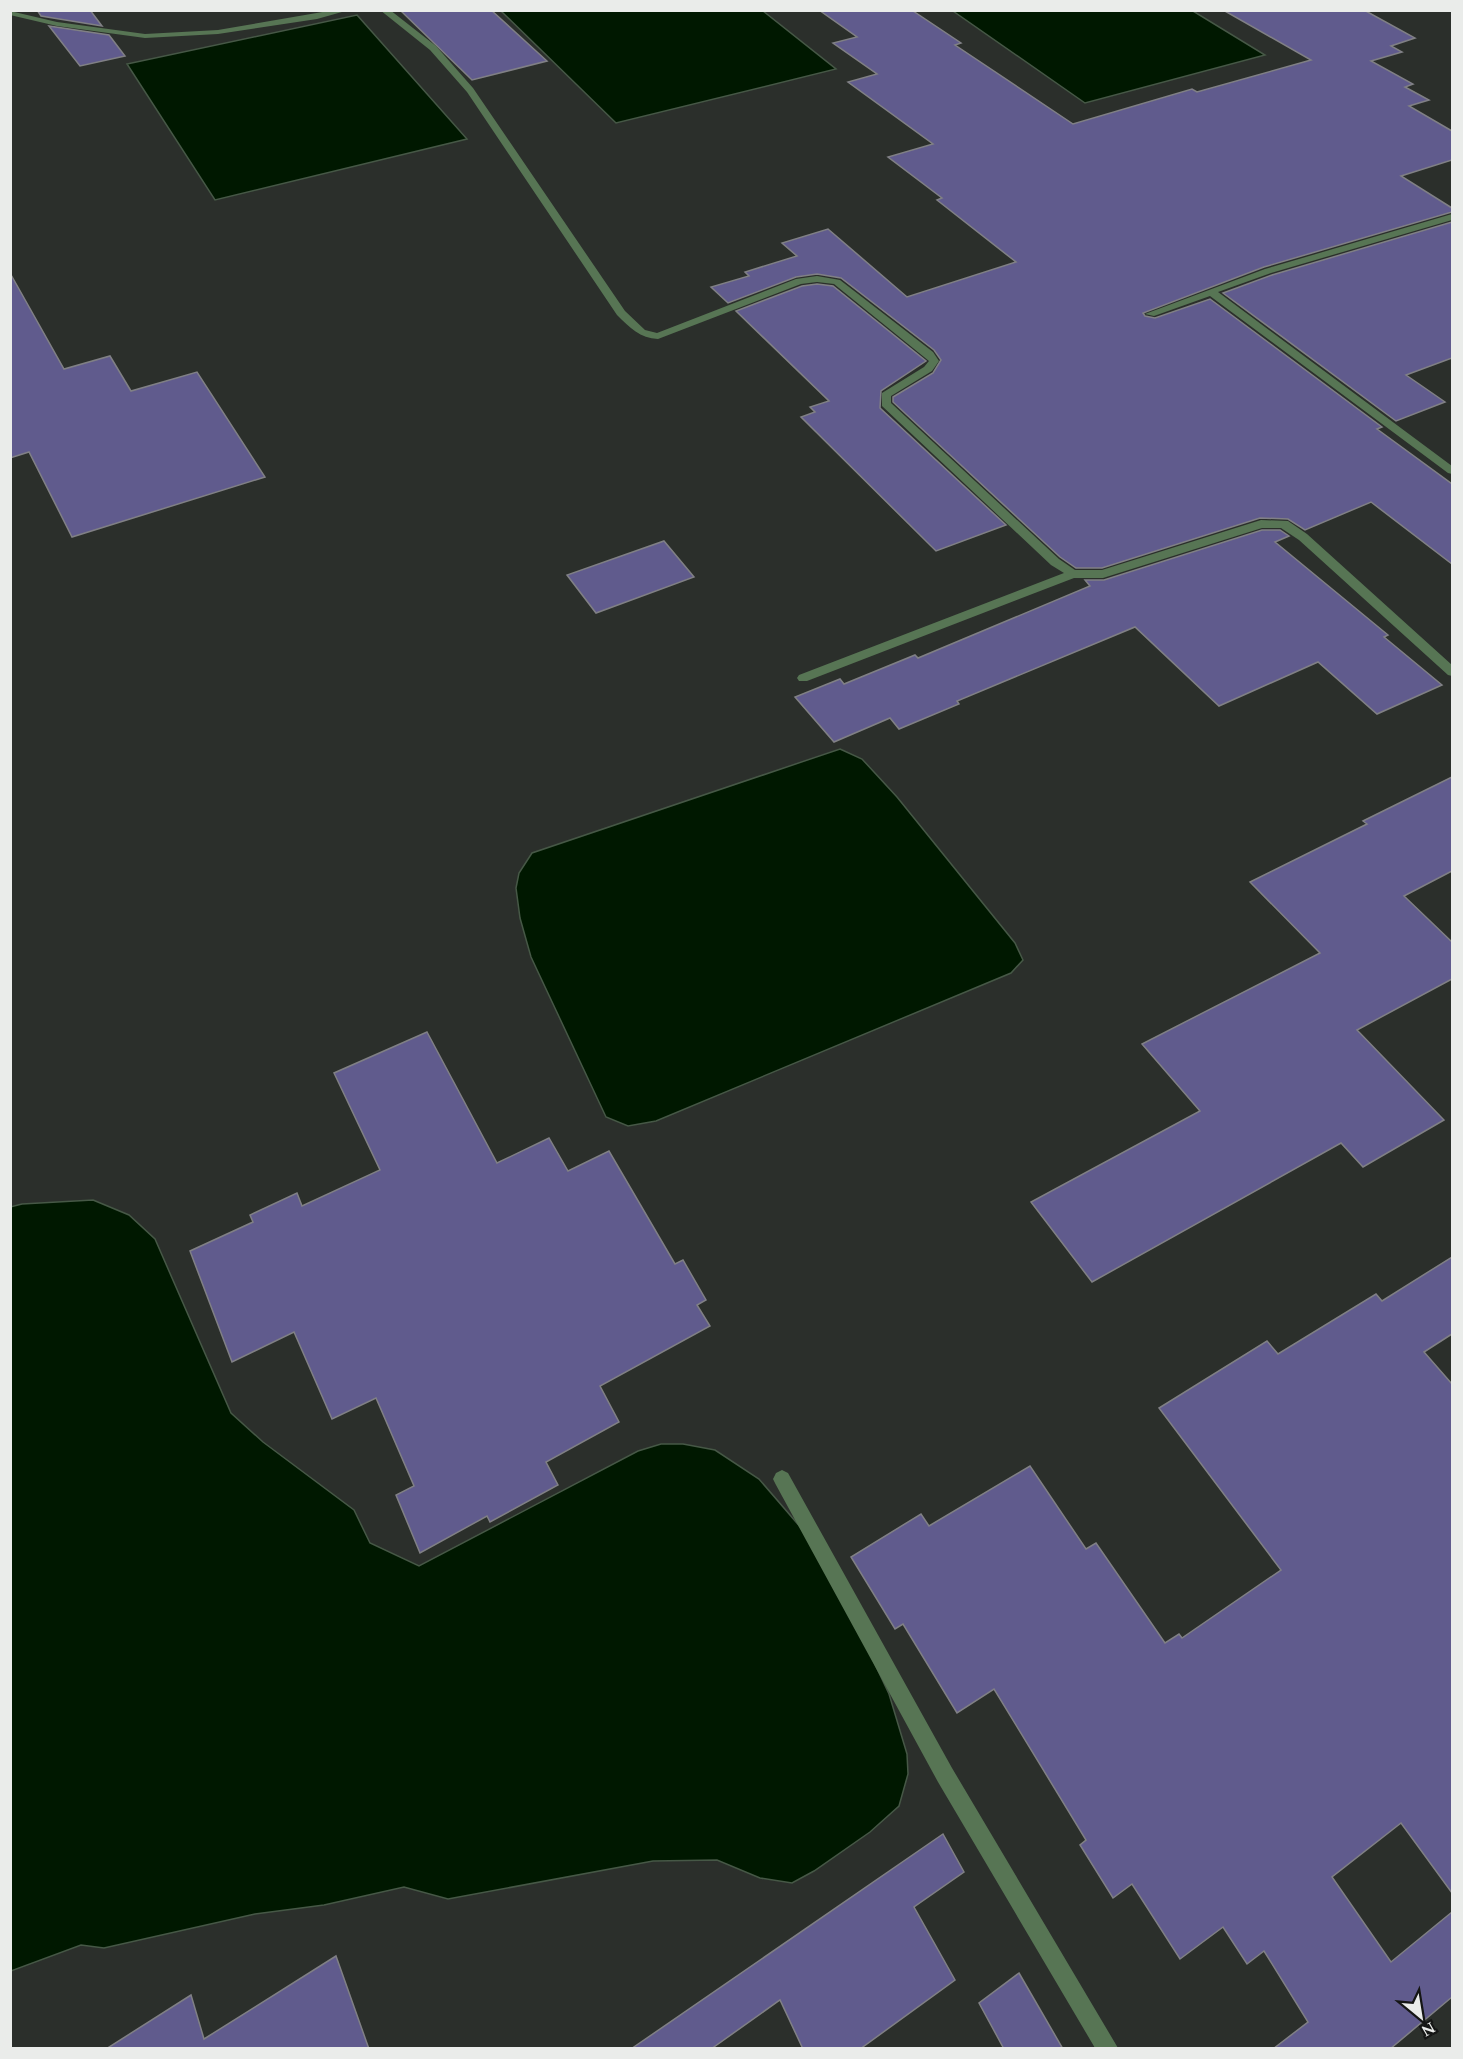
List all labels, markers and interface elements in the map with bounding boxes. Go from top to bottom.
north arrow [1391,1987,1451,2047]
text: N [1416,2015,1440,2043]

